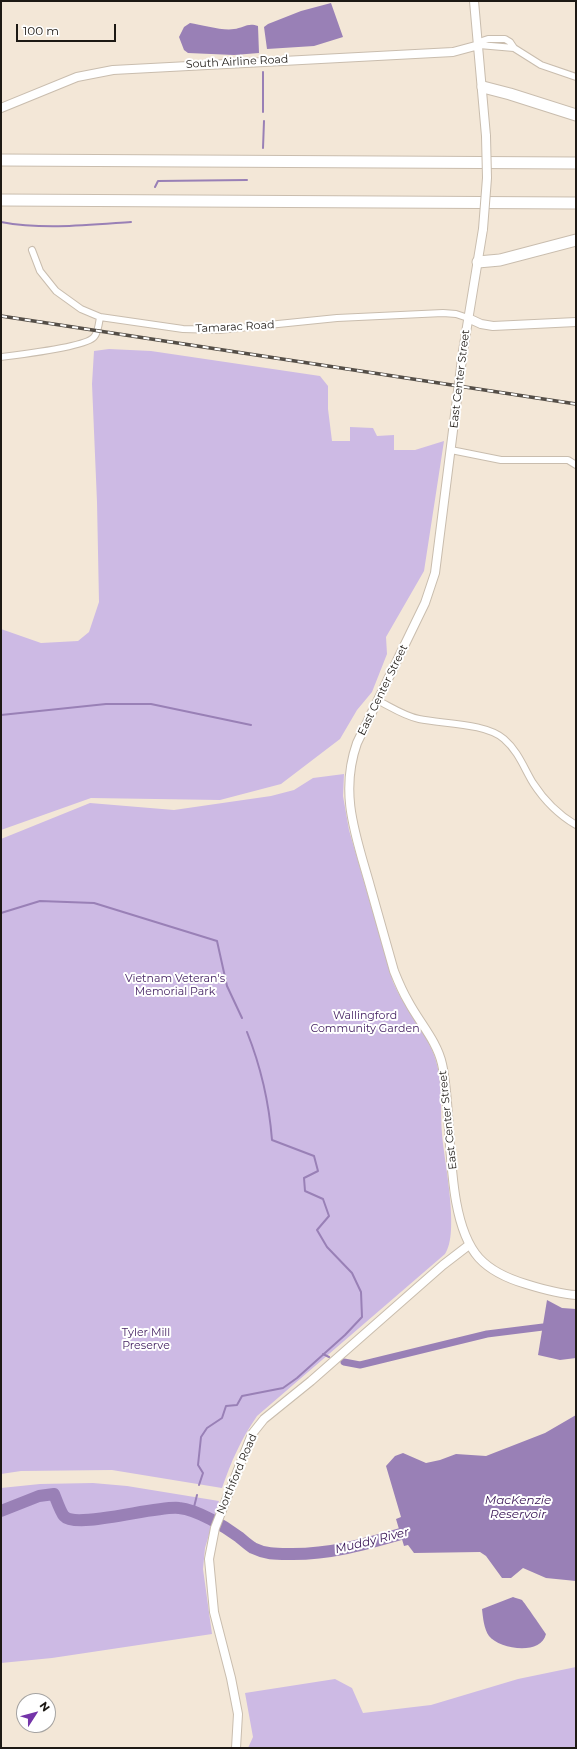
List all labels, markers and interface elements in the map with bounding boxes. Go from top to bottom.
scale bar [18,16,118,42]
text: 100 m [23,23,59,38]
street label: South Airline Road [185,53,289,71]
street label: Tamarac Road [195,318,275,336]
street label: East Center Street [447,329,473,429]
street label: East Center Street [355,642,411,738]
park label: Vietnam Veteran's Memorial Park [125,972,225,998]
park label: Wallingford Community Garden [310,1009,420,1035]
street label: East Center Street [436,1070,460,1170]
park label: Tyler Mill Preserve [122,1326,170,1352]
street label: Northford Road [214,1432,260,1516]
water label: MacKenzie Reservoir [485,1493,551,1521]
water label: Muddy River [334,1525,410,1557]
north arrow [16,1693,56,1733]
text: N [37,1699,53,1714]

